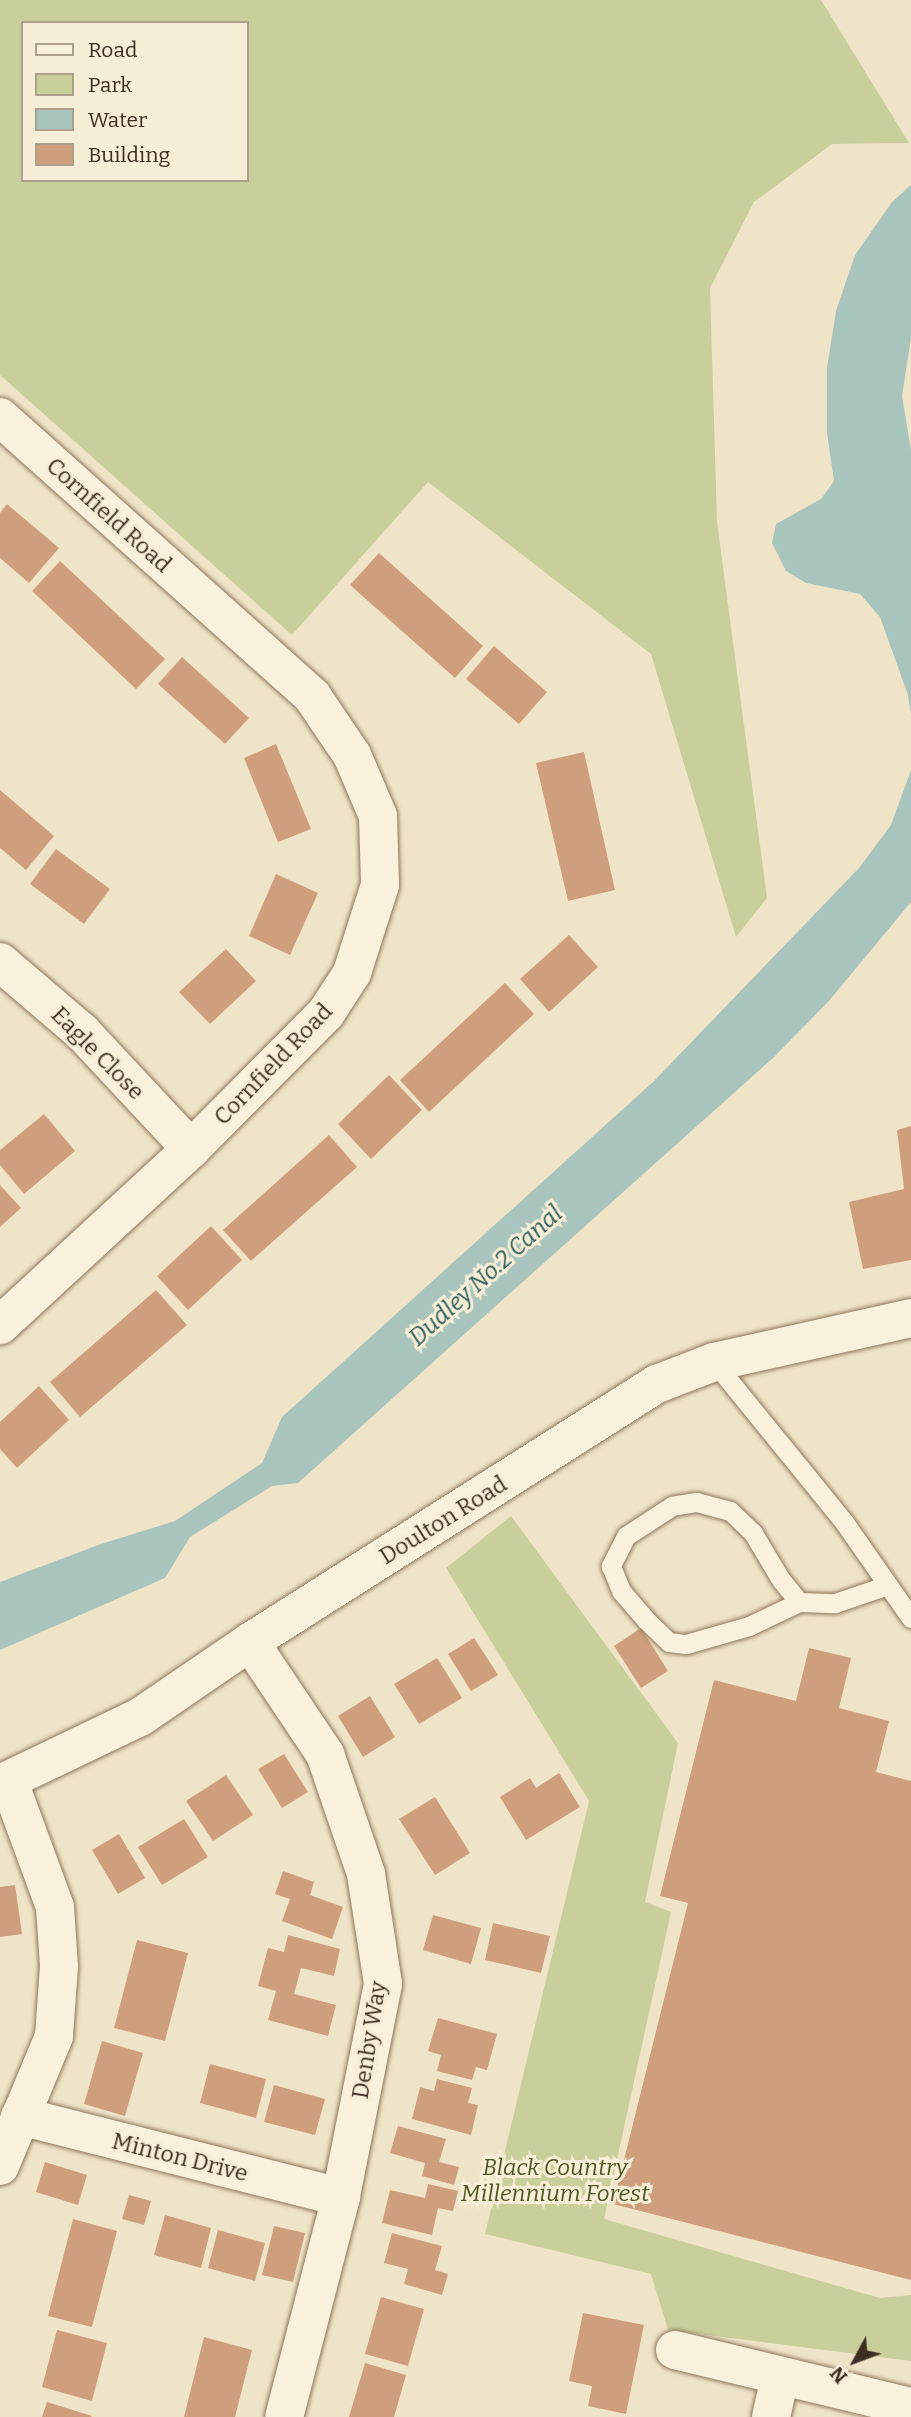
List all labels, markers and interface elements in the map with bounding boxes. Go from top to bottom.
legend [21,21,248,182]
text: Road [88,37,137,63]
text: Park [88,72,132,98]
text: Water [88,107,147,133]
text: Building [88,142,170,168]
street label: Cornfield Road [41,452,177,578]
street label: Cornfield Road [208,997,338,1131]
street label: Eagle Close [46,1001,150,1105]
water label: Dudley No.2 Canal [403,1200,569,1352]
street label: Doulton Road [374,1470,512,1570]
street label: Denby Way [346,1979,392,2101]
street label: Minton Drive [109,2127,251,2187]
park label: Black Country Millennium Forest [461,2153,649,2207]
north arrow [820,2326,890,2396]
text: N [825,2362,852,2388]

